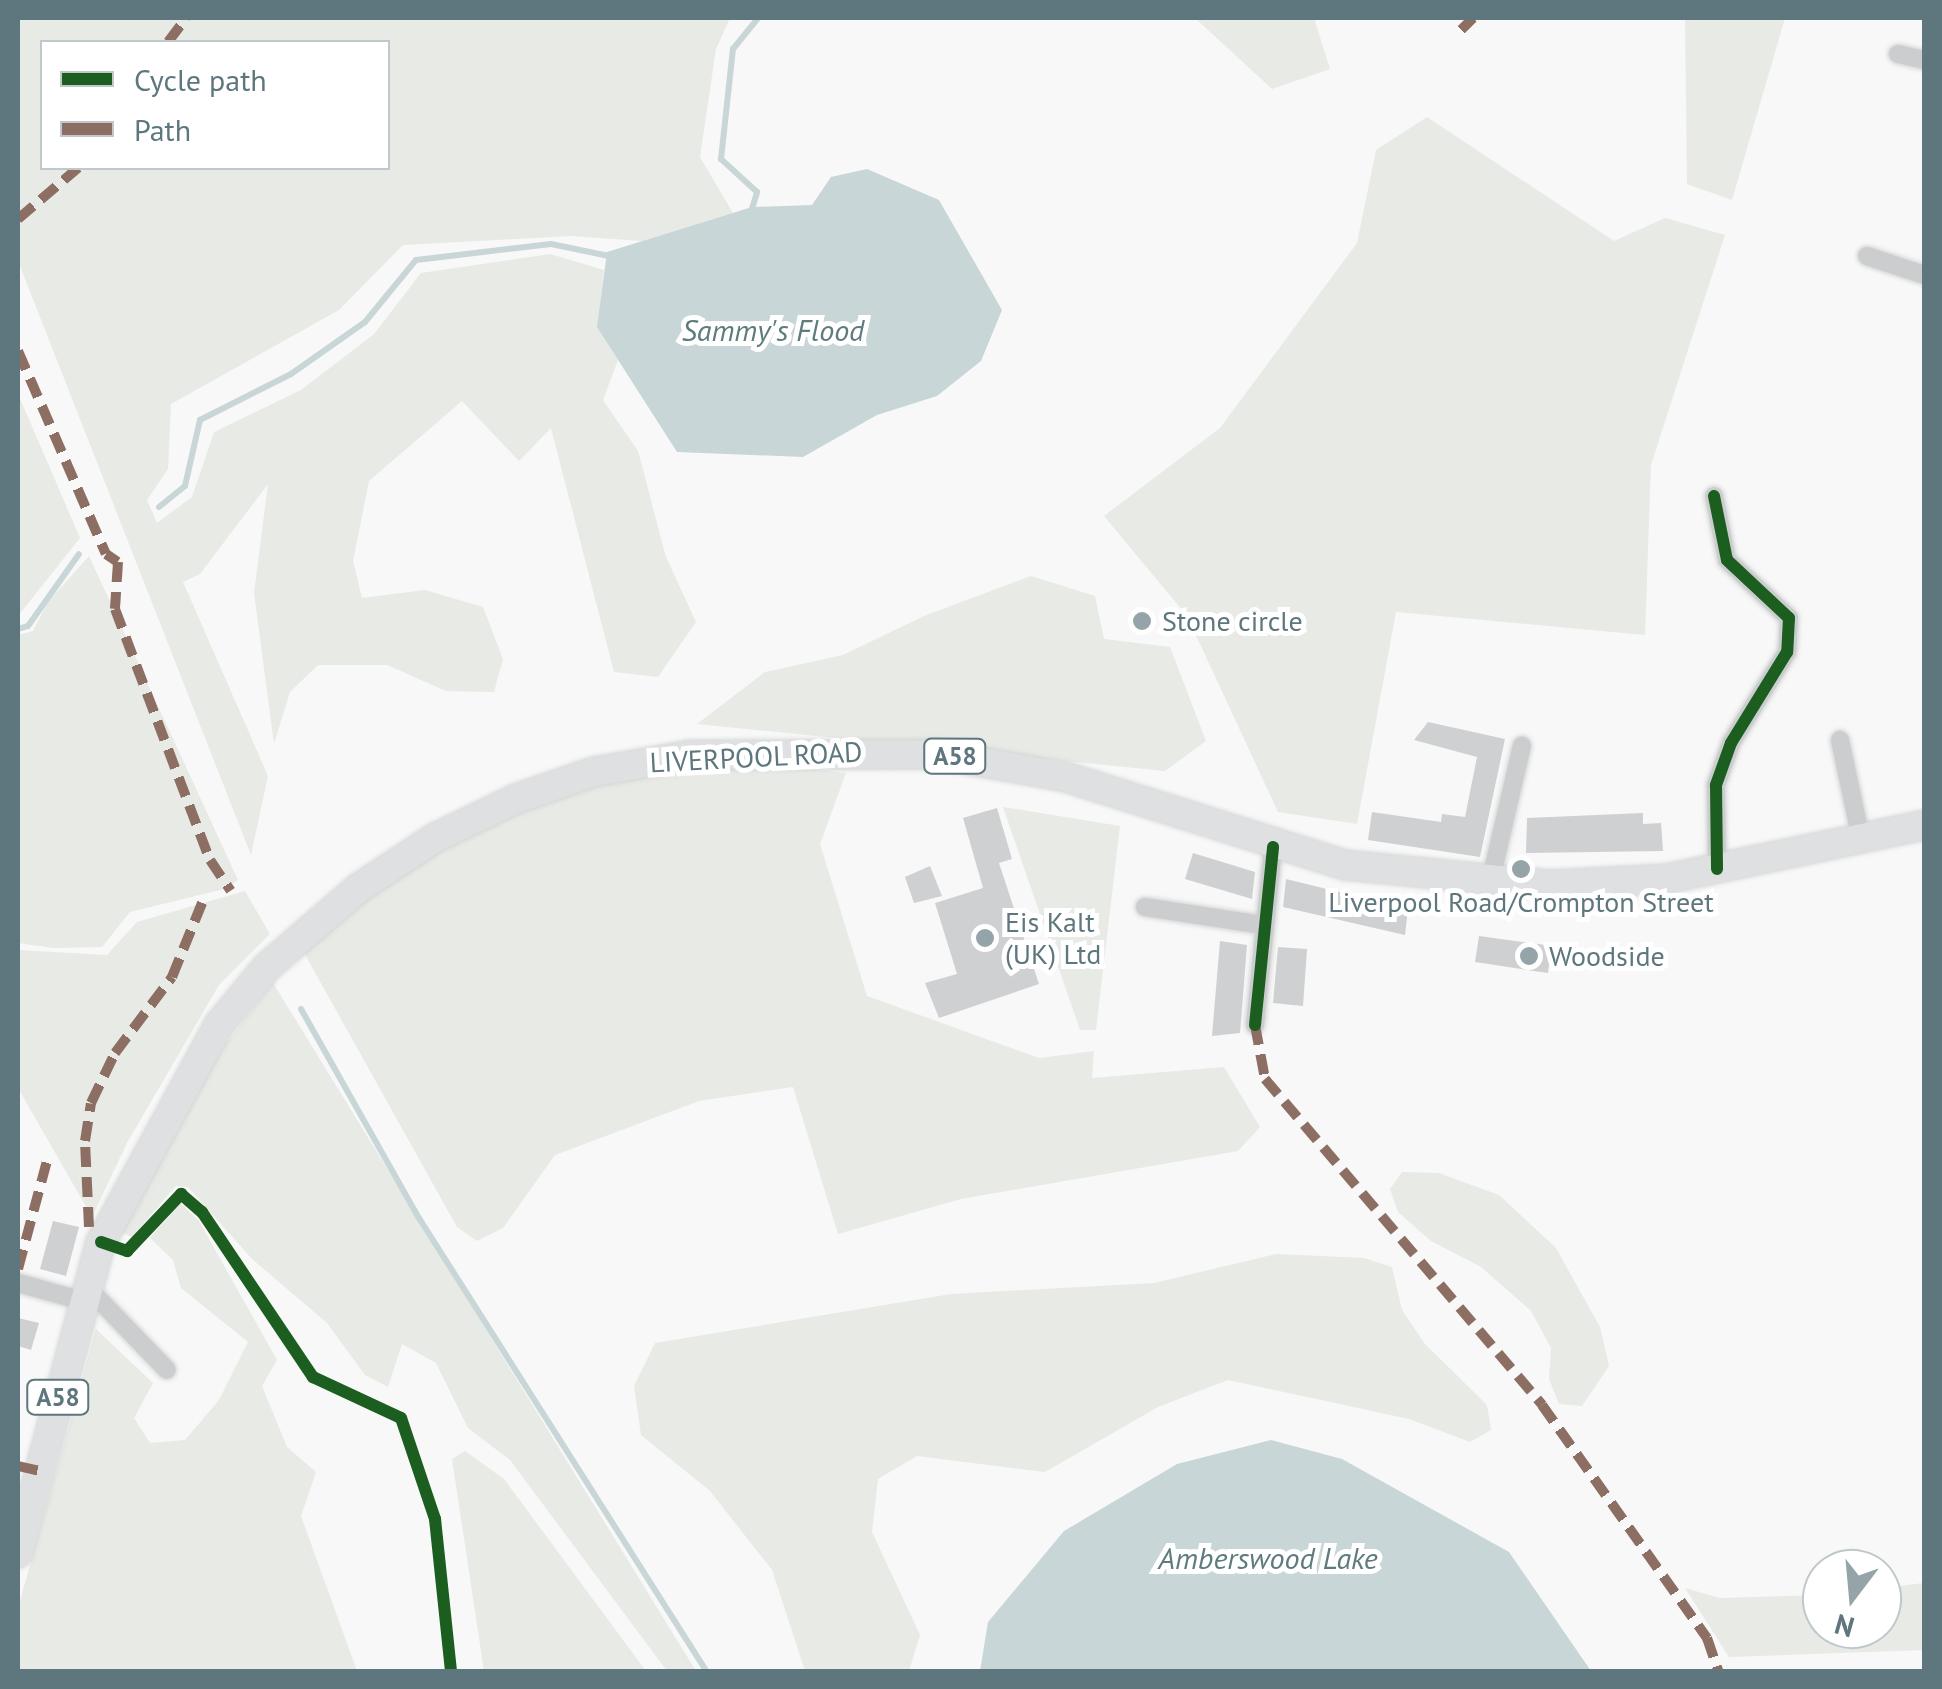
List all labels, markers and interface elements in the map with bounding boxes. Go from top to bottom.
legend [40,40,390,170]
text: Cycle path [134,60,267,99]
text: Path [134,110,191,149]
water label: Sammy's Flood [682,312,864,348]
place label: Stone circle [1162,604,1303,638]
marker: Stone circle [1131,610,1153,632]
street label: LIVERPOOL ROAD [648,735,864,779]
road number: A58 [922,736,988,776]
marker: Liverpool Road/Crompton Street [1510,858,1532,880]
place label: Liverpool Road/Crompton Street [1328,885,1714,919]
place label: Eis Kalt (UK) Ltd [1005,905,1101,971]
marker: Eis Kalt (UK) Ltd [974,927,996,949]
place label: Woodside [1549,939,1665,973]
marker: Woodside [1518,945,1540,967]
road number: A58 [26,1377,90,1417]
water label: Amberswood Lake [1158,1540,1378,1576]
north arrow [1802,1549,1902,1649]
text: N [1830,1606,1858,1647]

